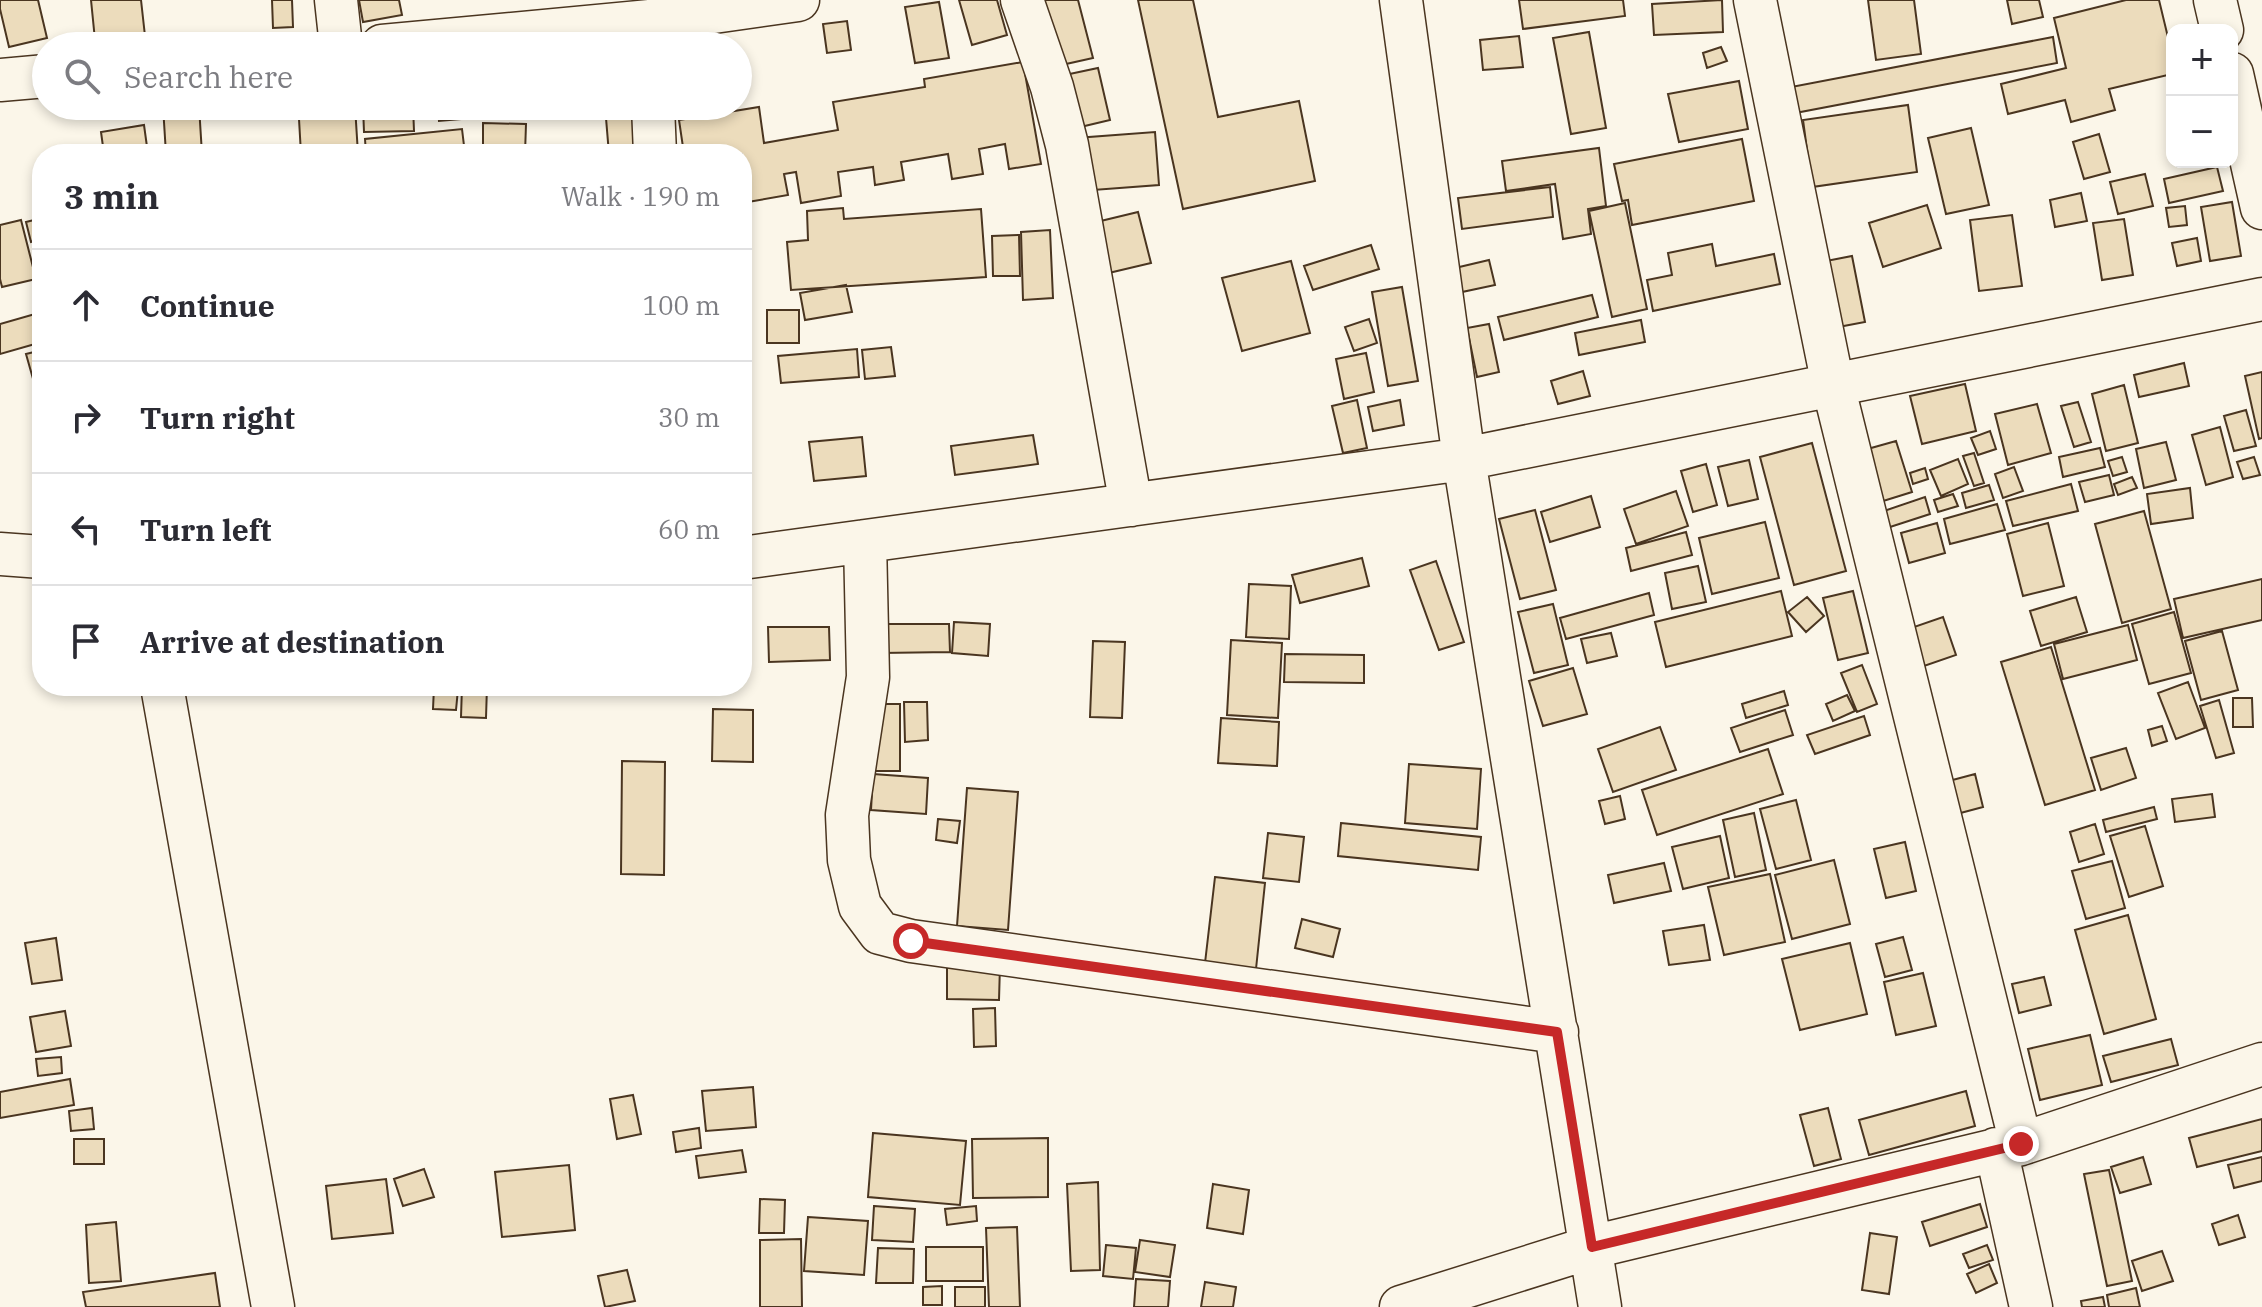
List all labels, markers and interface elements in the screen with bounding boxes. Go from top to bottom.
map controls [2166,24,2238,168]
button: + [2166,24,2238,96]
search box [32,32,752,120]
icon: search [60,54,104,98]
text: Search here [124,57,293,96]
button: − [2166,96,2238,168]
text: 3 min [64,174,159,218]
text: Walk · 190 m [561,179,720,213]
icon: ahead [64,283,108,327]
text: Continue [140,286,275,325]
text: 100 m [642,288,720,322]
icon: right [64,395,108,439]
text: Turn right [140,398,295,437]
text: 30 m [658,400,720,434]
icon: left [64,507,108,551]
text: Turn left [140,510,272,549]
text: 60 m [658,512,720,546]
icon: arrive [64,619,108,663]
text: Arrive at destination [140,622,445,661]
route start [893,923,929,959]
route end [2003,1126,2039,1162]

